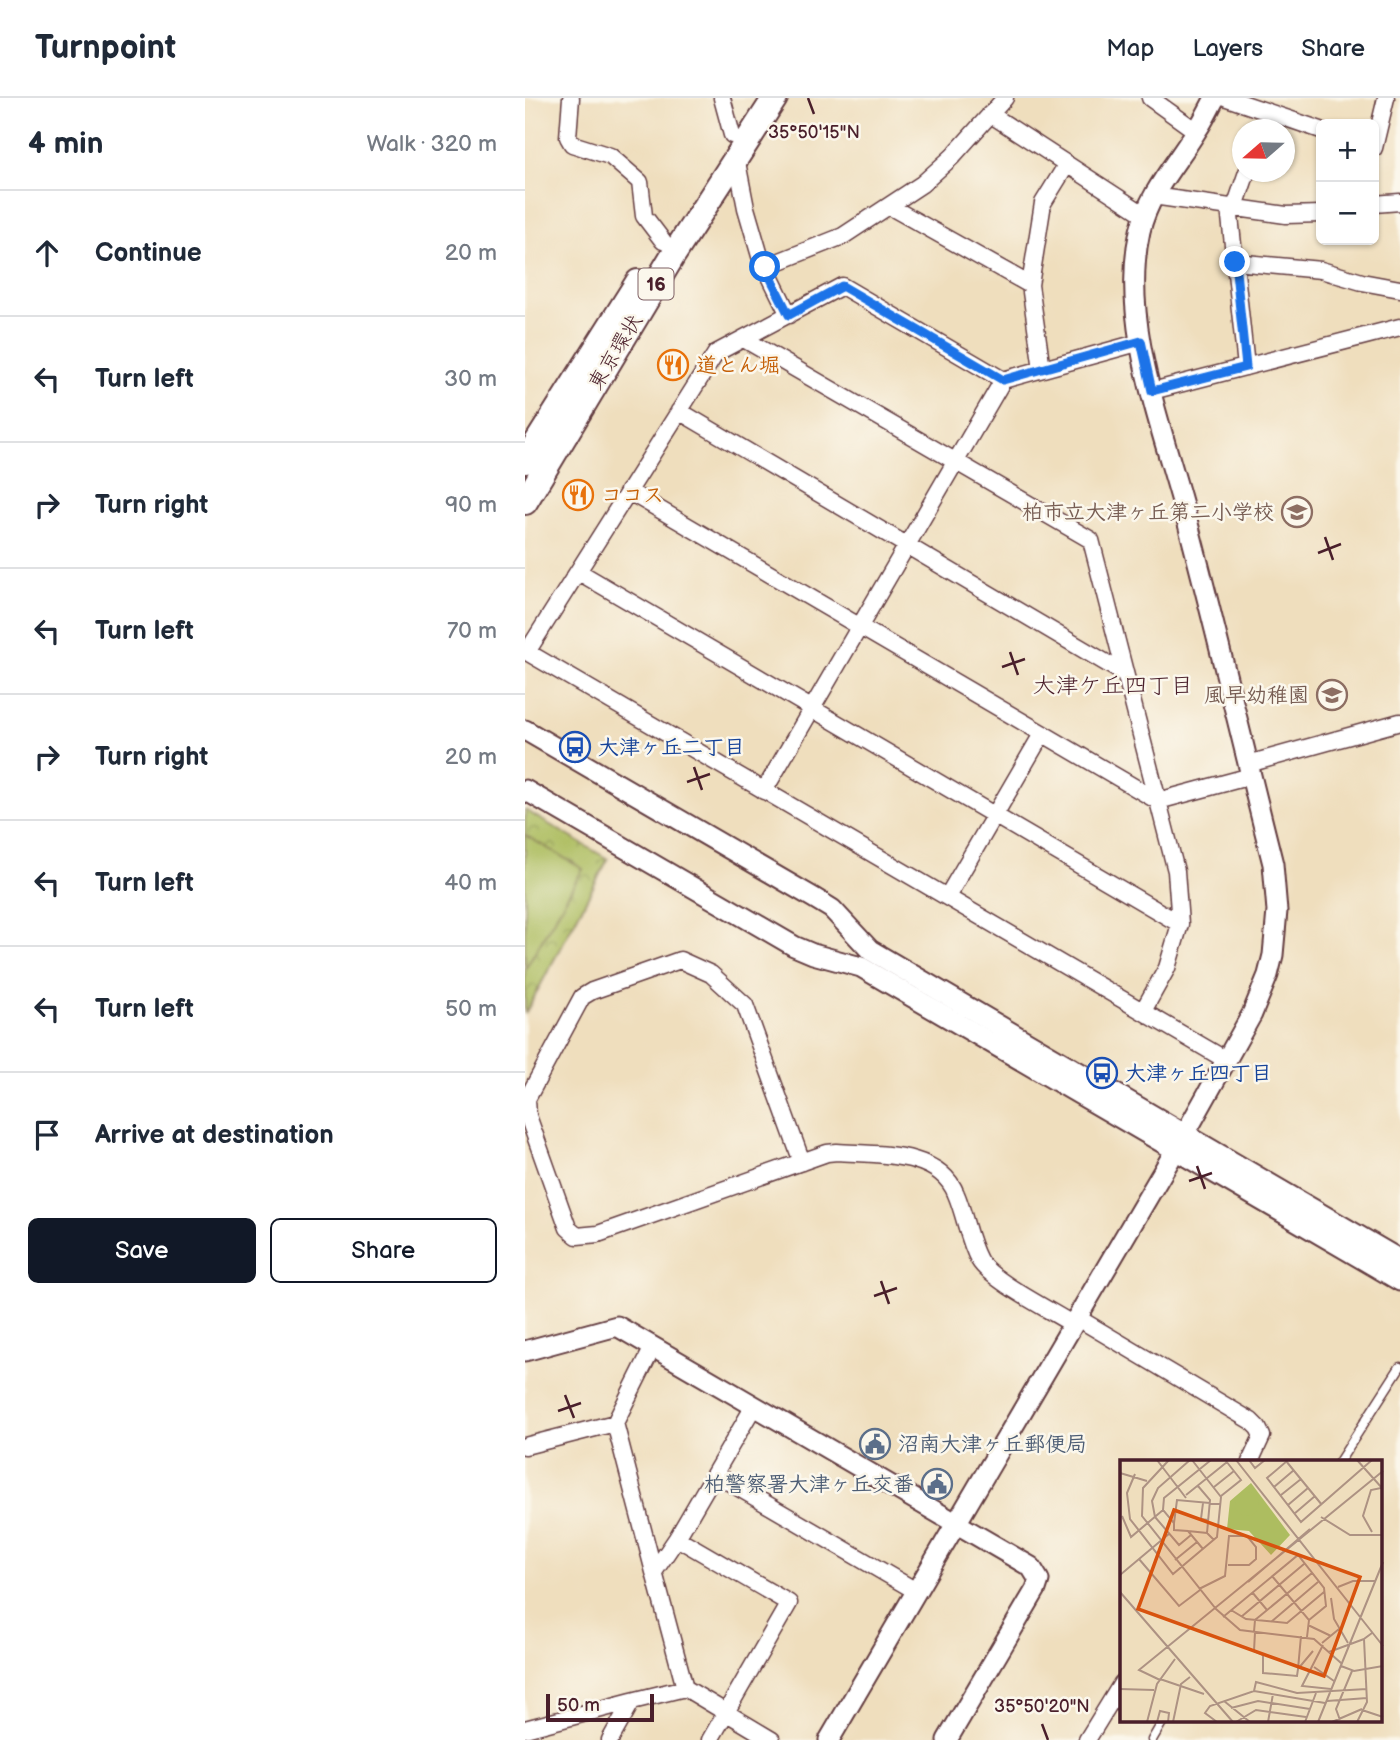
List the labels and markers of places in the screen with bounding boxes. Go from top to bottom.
restaurant icon: 道とん堀 [656,348,690,382]
place label: 道とん堀 [696,353,780,378]
restaurant icon: ココス [561,478,595,512]
place label: ココス [601,483,664,508]
school or university icon: 柏市立大津ヶ丘第二小学校 [1280,495,1314,529]
place label: 柏市立大津ヶ丘第二小学校 [1022,500,1274,525]
school or university icon: 風早幼稚園 [1315,678,1349,712]
place label: 風早幼稚園 [1204,683,1309,708]
bus stop icon: 大津ヶ丘二丁目 [558,730,592,764]
place label: 大津ヶ丘二丁目 [598,735,745,760]
bus stop icon: 大津ヶ丘四丁目 [1085,1056,1119,1090]
place label: 大津ヶ丘四丁目 [1125,1061,1272,1086]
public building icon: 沼南大津ヶ丘郵便局 [858,1427,892,1461]
place label: 沼南大津ヶ丘郵便局 [898,1432,1087,1457]
public building icon: 柏警察署大津ヶ丘交番 [920,1467,954,1501]
place label: 柏警察署大津ヶ丘交番 [704,1472,914,1497]

